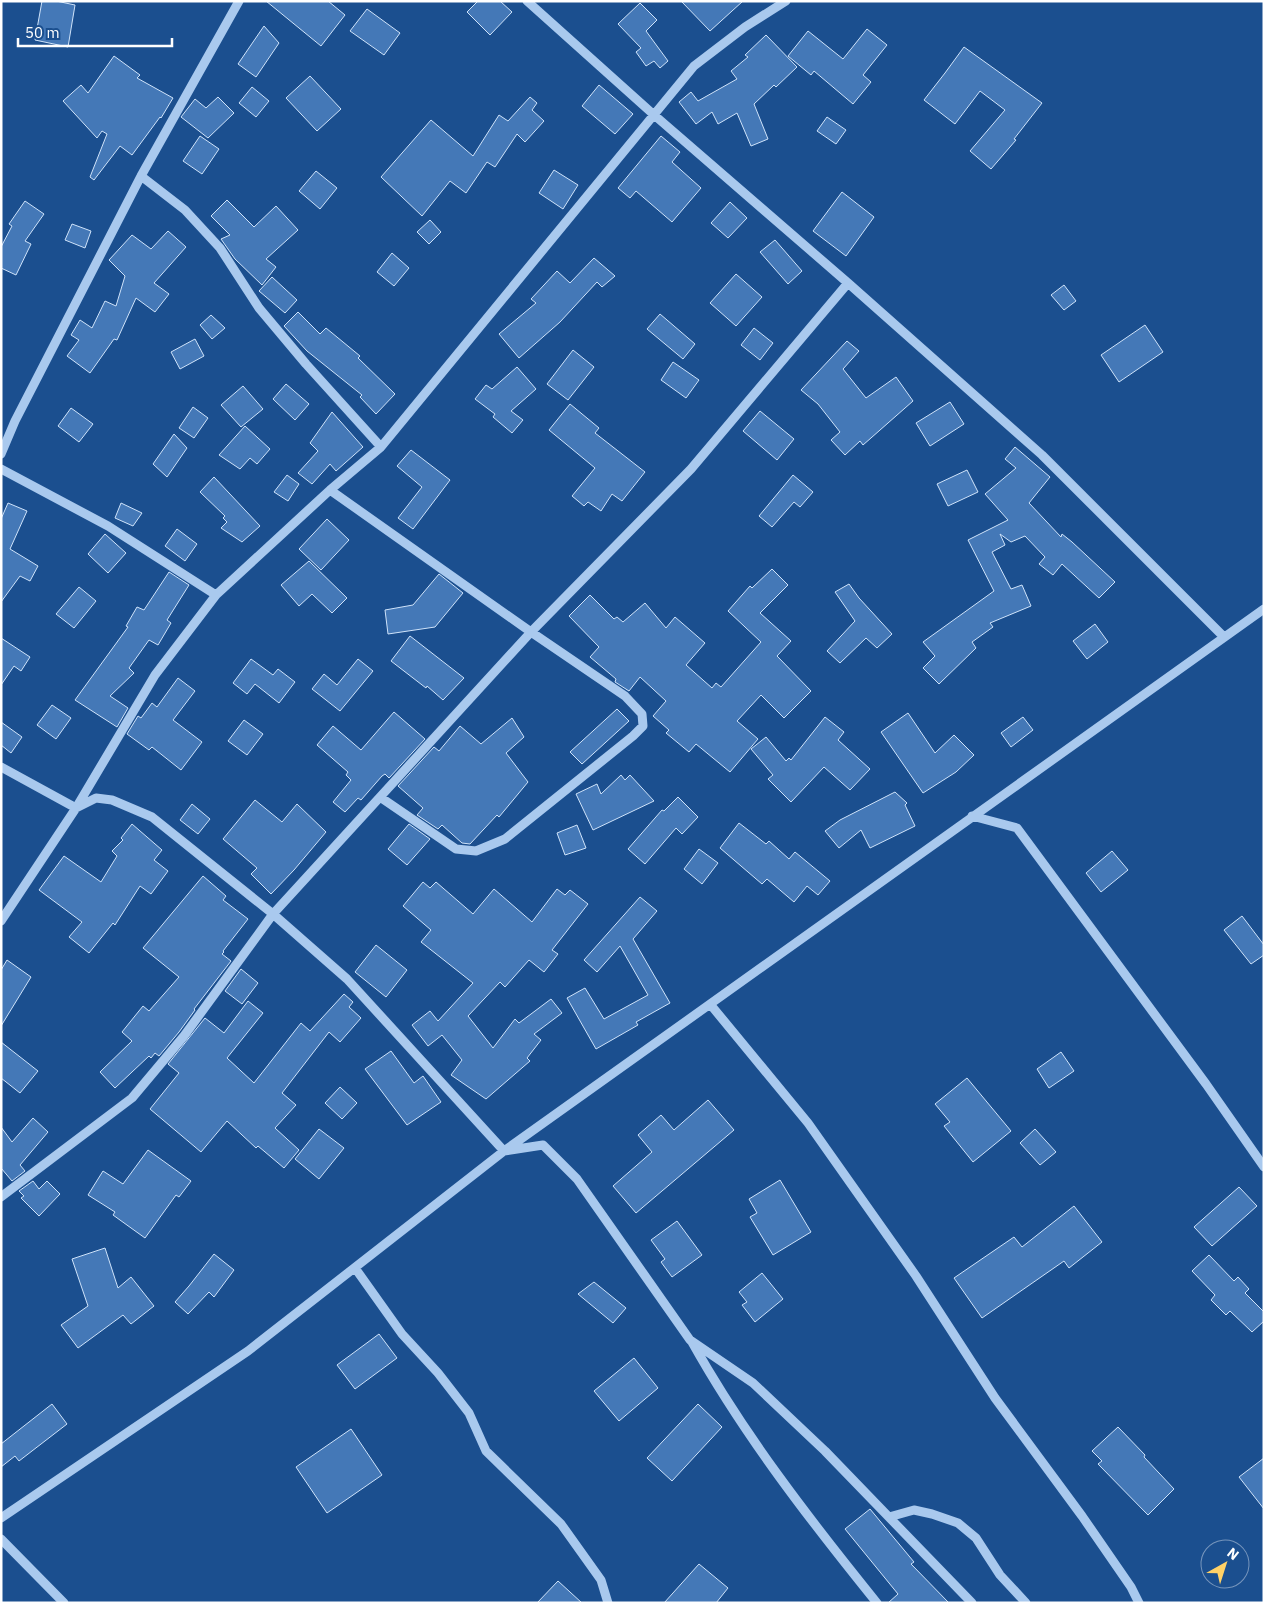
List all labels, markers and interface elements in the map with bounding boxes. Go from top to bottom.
scale bar [18,15,171,47]
text: 50 m [25,23,60,42]
north arrow [1200,1539,1250,1589]
text: N [1224,1544,1243,1564]

